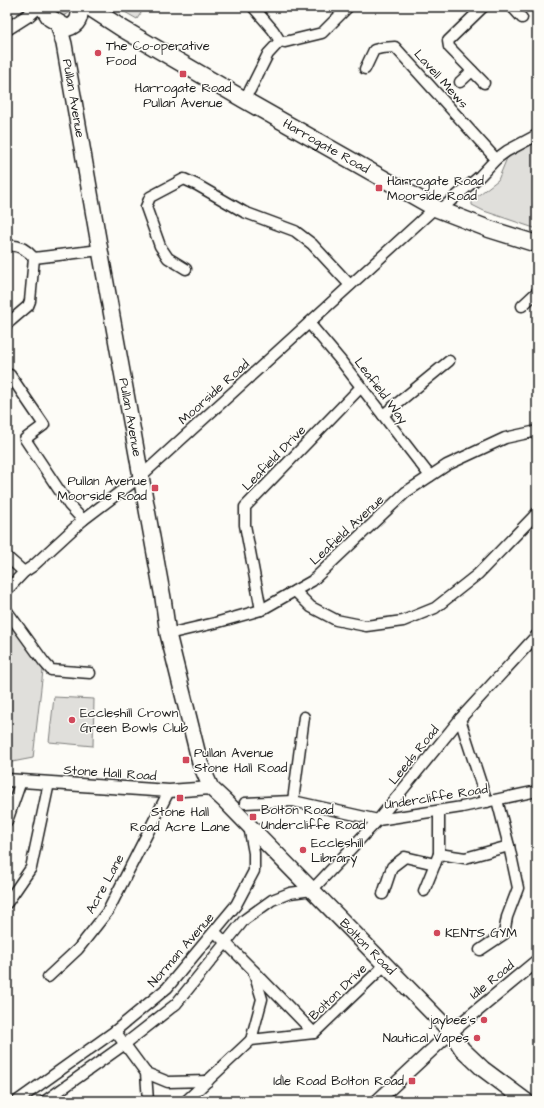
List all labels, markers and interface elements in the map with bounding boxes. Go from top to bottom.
place label: The Co-operative Food [106,37,210,70]
street label: Lavell Mews [410,46,473,113]
marker: The Co-operative Food [93,48,103,58]
street label: Pullan Avenue [58,58,89,139]
marker: Harrogate Road Pullan Avenue [178,69,188,79]
place label: Harrogate Road Pullan Avenue [135,79,232,112]
street label: Harrogate Road [280,114,373,178]
place label: Harrogate Road Moorside Road [387,172,484,205]
marker: Harrogate Road Moorside Road [374,183,384,193]
street label: Leafield Way [349,354,412,429]
street label: Moorside Road [175,355,254,429]
street label: Pullan Avenue [114,377,146,458]
street label: Leafield Drive [238,421,310,495]
place label: Pullan Avenue Moorside Road [57,472,147,505]
marker: Pullan Avenue Moorside Road [150,483,160,493]
street label: Leafield Avenue [306,491,388,569]
place label: Eccleshill Crown Green Bowls Club [80,704,189,737]
marker: Eccleshill Crown Green Bowls Club [67,715,77,725]
street label: Leeds Road [385,721,444,788]
place label: Pullan Avenue Stone Hall Road [194,744,288,777]
marker: Pullan Avenue Stone Hall Road [181,755,191,765]
street label: Stone Hall Road [63,761,157,785]
street label: Undercliffe Road [383,780,489,814]
marker: Stone Hall Road Acre Lane [175,793,185,803]
place label: Bolton Road Undercliffe Road [261,801,366,834]
place label: Stone Hall Road Acre Lane [130,803,230,836]
marker: Bolton Road Undercliffe Road [248,812,258,822]
place label: Eccleshill Library [311,834,363,868]
marker: Eccleshill Library [298,845,308,855]
street label: Acre Lane [81,851,129,917]
street label: Norman Avenue [144,909,218,991]
street label: Bolton Road [336,914,400,979]
place label: KENTS GYM [445,924,517,942]
marker: KENTS GYM [432,928,442,938]
street label: Idle Road [466,956,518,1004]
street label: Bolton Drive [305,960,371,1024]
place label: jaybee's [428,1011,476,1030]
marker: jaybee's [479,1015,489,1025]
place label: Nautical Vapes [383,1029,469,1047]
marker: Nautical Vapes [472,1033,482,1043]
place label: Idle Road Bolton Road [273,1072,404,1090]
marker: Idle Road Bolton Road [407,1076,417,1086]

